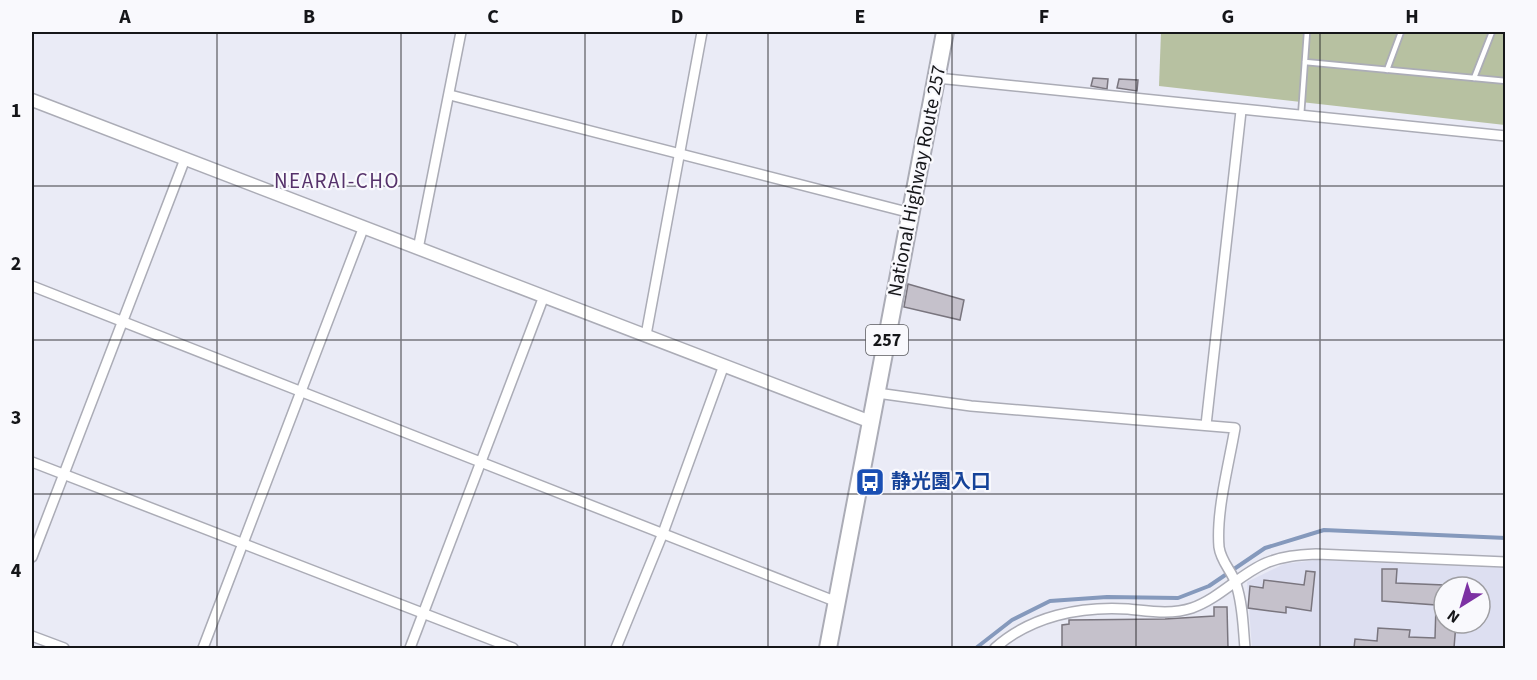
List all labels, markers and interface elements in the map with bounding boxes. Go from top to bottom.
text: A [118,3,131,31]
text: B [303,3,315,31]
text: C [487,3,499,31]
text: D [671,3,683,31]
text: E [855,3,865,31]
text: F [1039,3,1049,31]
text: G [1222,3,1234,31]
text: H [1405,3,1419,31]
street label: National Highway Route 257 [881,63,953,299]
text: 1 [11,97,21,125]
district label: NEARAI-CHO [274,166,400,196]
text: 2 [11,250,21,278]
road number: 257 [866,325,908,355]
text: 3 [11,404,21,432]
bus stop icon: 静光園入口 [854,466,886,498]
place label: 静光園入口 [891,468,991,496]
text: 4 [11,557,22,585]
north arrow [1432,575,1492,635]
text: N [1443,604,1464,628]

